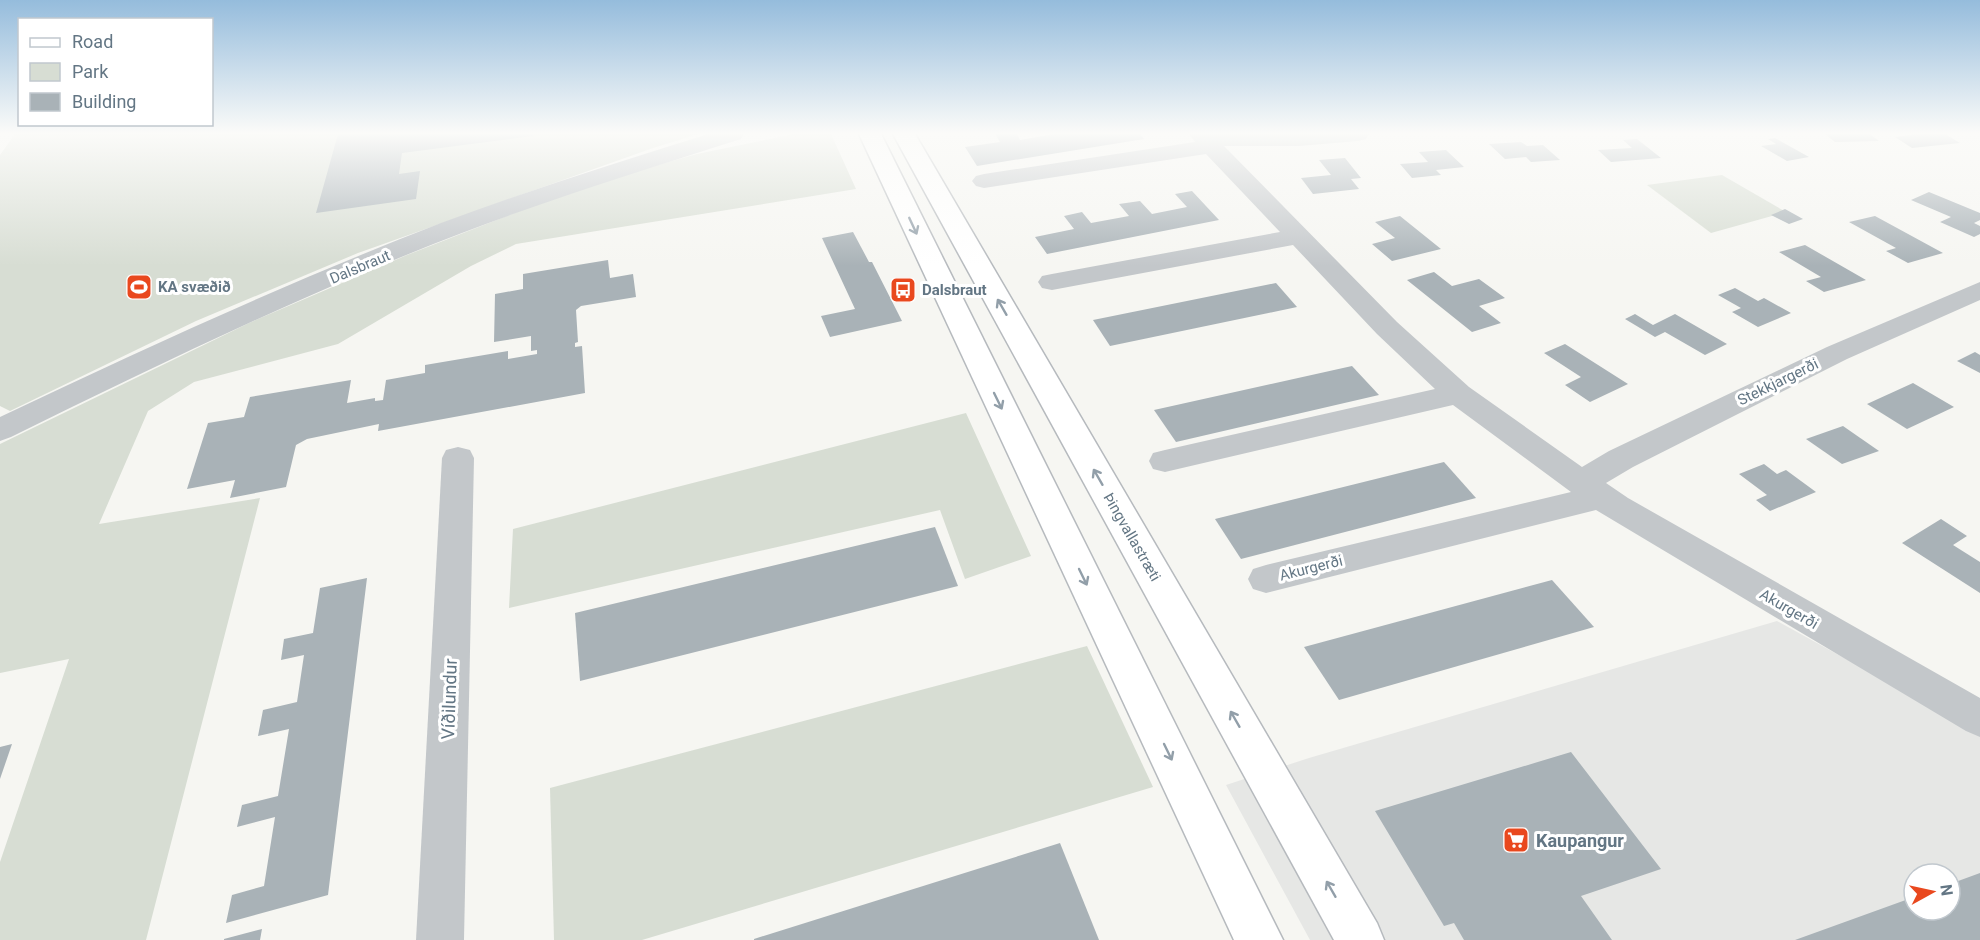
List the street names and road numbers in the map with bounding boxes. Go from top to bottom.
street label: Dalsbraut [327,246,393,288]
street label: Stekkjargerði [1735,355,1821,409]
street label: Þingvallastræti [1099,490,1165,584]
street label: Akurgerði [1278,551,1344,585]
street label: Akurgerði [1757,585,1821,633]
street label: Víðilundur [437,658,461,740]

